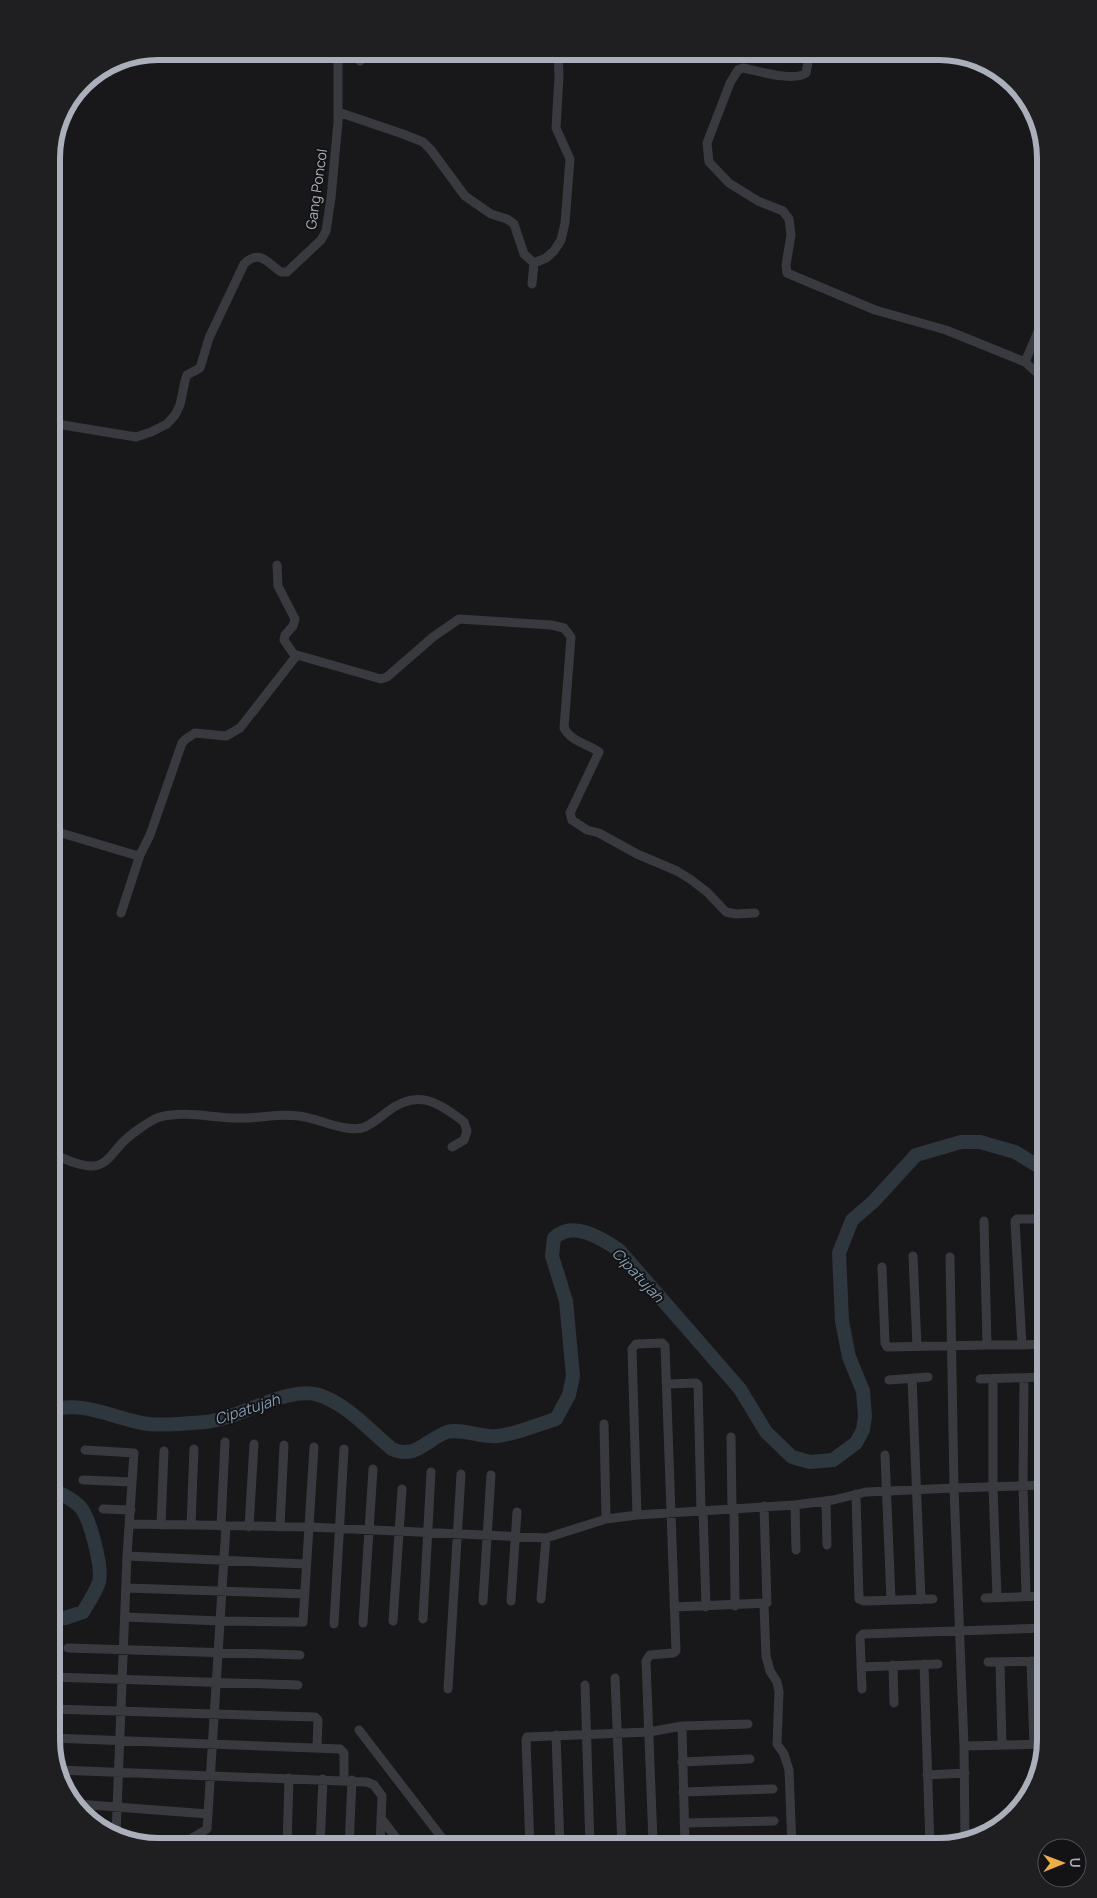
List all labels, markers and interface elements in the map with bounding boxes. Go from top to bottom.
street label: Gang Poncol [301,148,331,230]
water label: Cipatujah [607,1243,669,1308]
water label: Cipatujah [212,1388,283,1429]
north arrow [1037,1838,1087,1888]
text: U [1066,1858,1085,1868]

